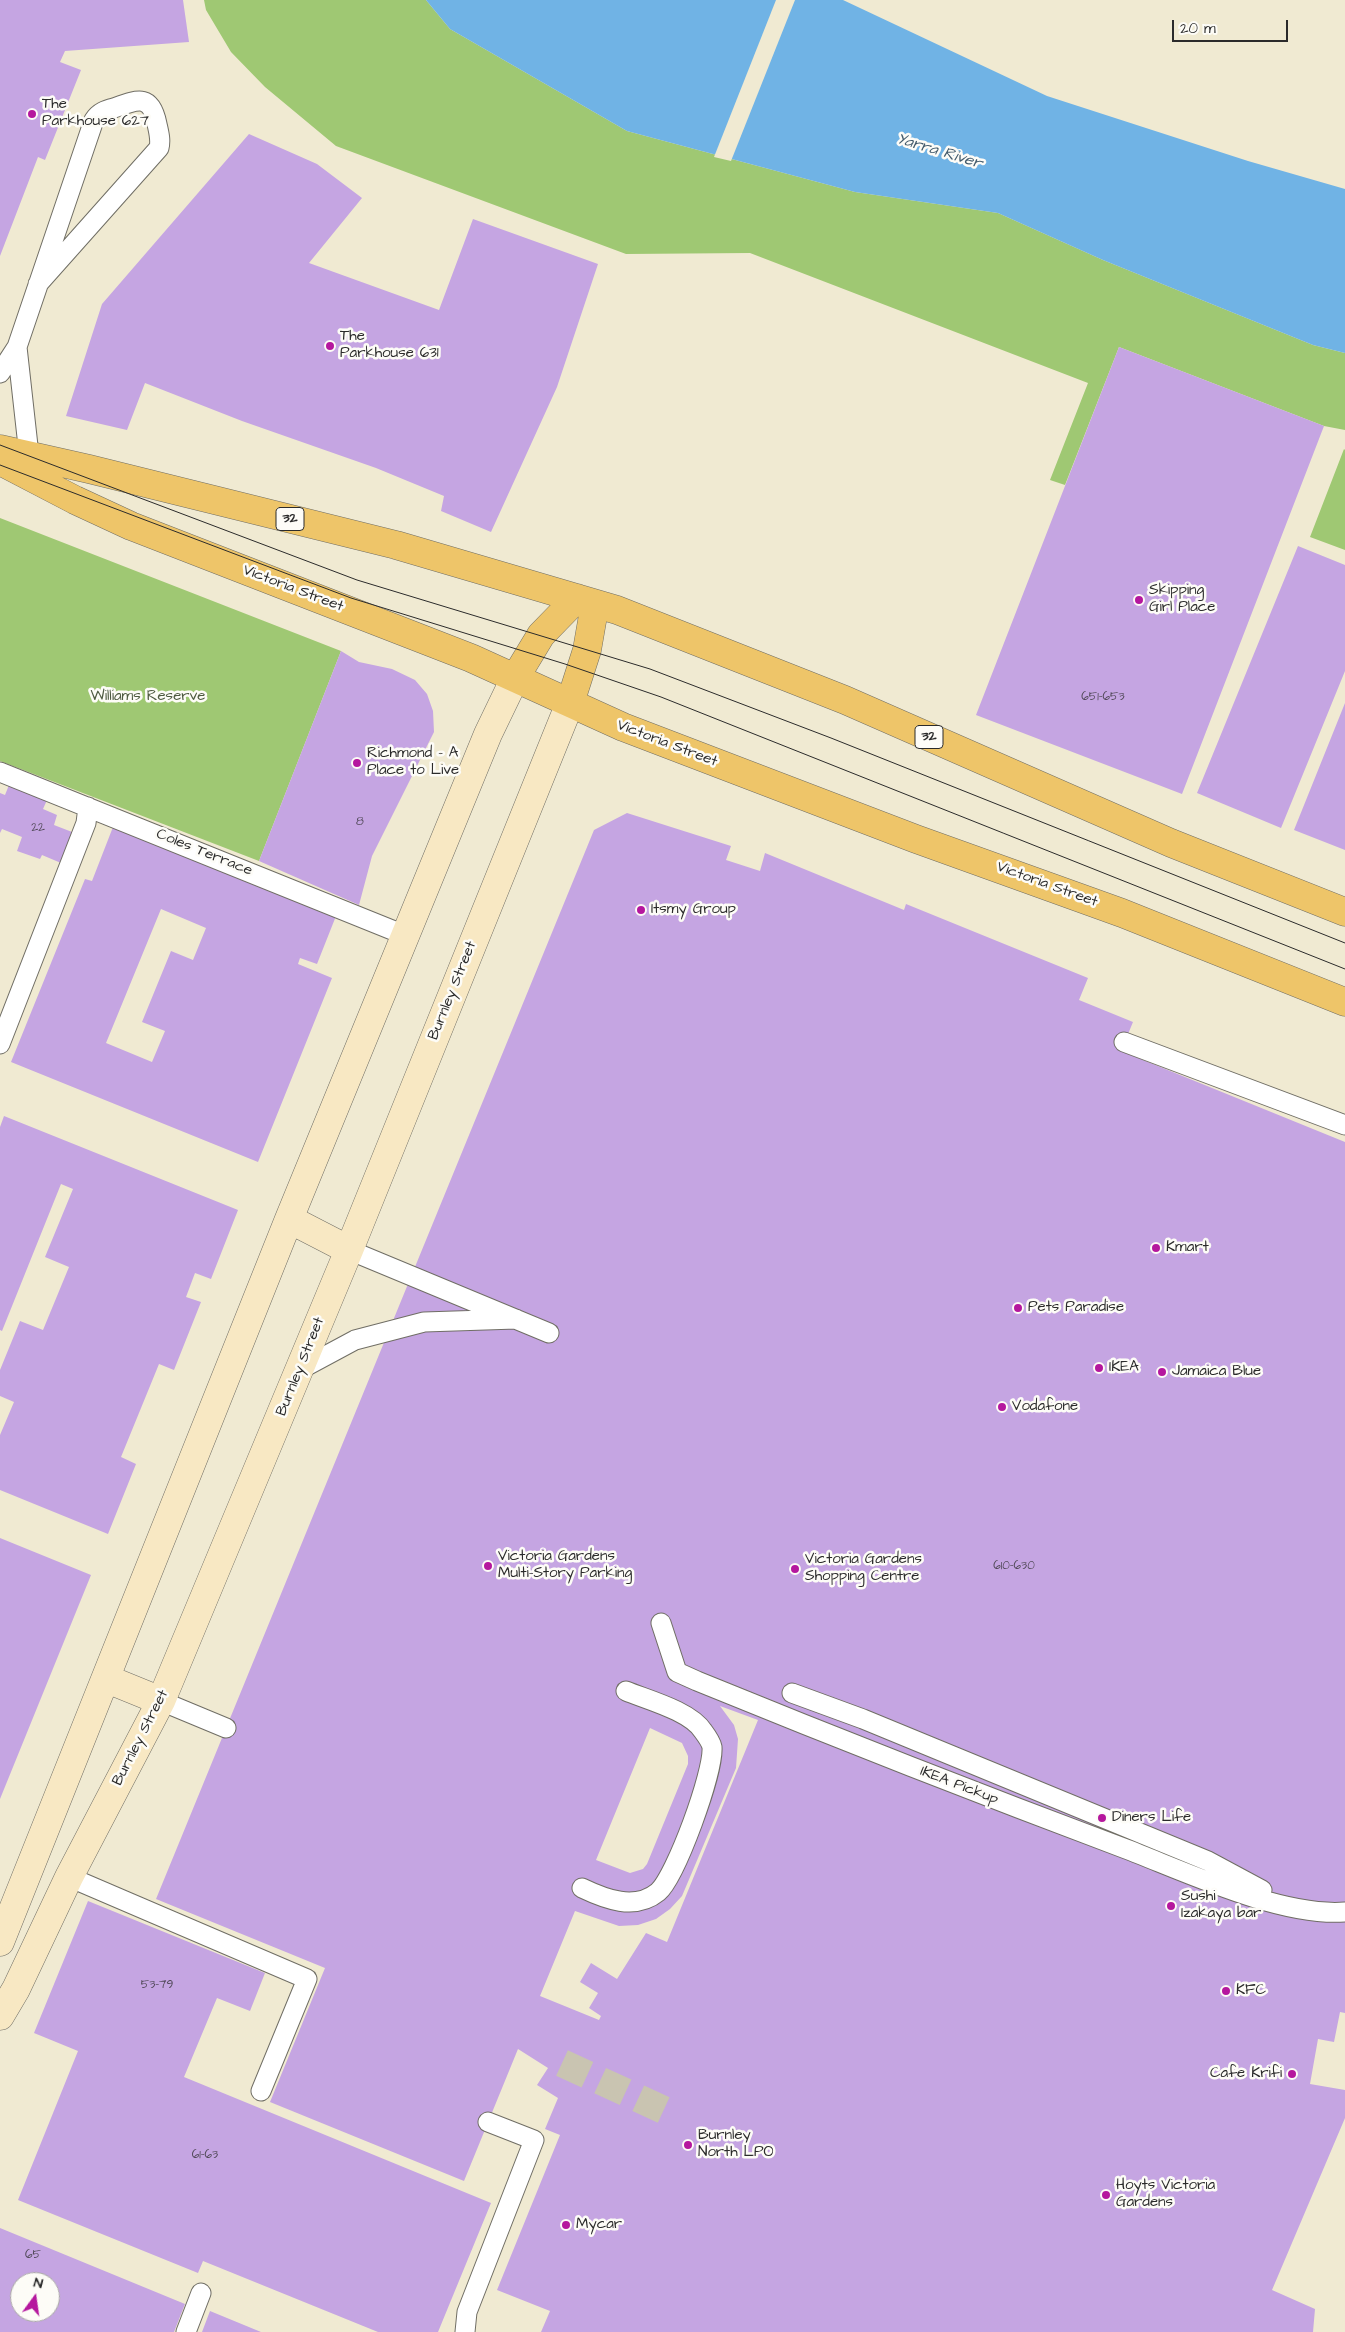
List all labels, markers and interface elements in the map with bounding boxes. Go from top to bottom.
scale bar [1175,10,1291,42]
text: 20 m [1180,18,1216,39]
place label: The Parkhouse 627 [42,96,149,131]
marker: The Parkhouse 627 [26,108,38,120]
water label: Yarra River [894,130,984,174]
place label: The Parkhouse 631 [340,328,439,363]
marker: The Parkhouse 631 [324,340,336,352]
road number: 32 [276,508,304,530]
street label: Victoria Street [240,562,346,616]
place label: Skipping Girl Place [1149,582,1215,617]
marker: Skipping Girl Place [1133,594,1145,606]
park label: Williams Reserve [91,688,205,706]
house number: 651-653 [1081,690,1125,704]
street label: Victoria Street [614,717,720,771]
road number: 32 [915,726,943,749]
place label: Richmond - A Place to Live [367,745,459,780]
marker: Richmond - A Place to Live [351,757,363,769]
house number: 8 [356,815,364,829]
house number: 22 [31,821,45,835]
street label: Coles Terrace [153,825,255,881]
street label: Victoria Street [994,858,1100,912]
place label: Itsmy Group [651,901,736,919]
marker: Itsmy Group [635,904,647,916]
street label: Burnley Street [425,939,481,1043]
place label: Kmart [1166,1239,1209,1257]
marker: Kmart [1150,1242,1162,1254]
place label: Pets Paradise [1028,1299,1124,1317]
marker: Pets Paradise [1012,1302,1024,1314]
street label: Burnley Street [273,1315,329,1419]
place label: IKEA [1109,1359,1139,1377]
marker: IKEA [1093,1362,1105,1374]
place label: Jamaica Blue [1172,1363,1261,1381]
marker: Jamaica Blue [1156,1366,1168,1378]
place label: Vodafone [1012,1398,1078,1416]
marker: Vodafone [996,1401,1008,1413]
place label: Victoria Gardens Multi-Story Parking [498,1548,632,1583]
place label: Victoria Gardens Shopping Centre [805,1551,922,1586]
house number: 610-630 [993,1559,1035,1573]
marker: Victoria Gardens Multi-Story Parking [482,1560,494,1572]
marker: Victoria Gardens Shopping Centre [789,1563,801,1575]
street label: Burnley Street [109,1687,173,1789]
street label: IKEA Pickup [917,1763,1001,1809]
place label: Diners Life [1112,1809,1191,1827]
marker: Diners Life [1096,1812,1108,1824]
place label: Sushi Izakaya bar [1181,1888,1261,1923]
marker: Sushi Izakaya bar [1165,1900,1177,1912]
house number: 53-79 [141,1978,173,1992]
place label: KFC [1236,1982,1266,2000]
marker: KFC [1220,1985,1232,1997]
place label: Cafe Krifi [1210,2065,1282,2083]
marker: Cafe Krifi [1286,2068,1298,2080]
place label: Burnley North LPO [698,2127,774,2162]
marker: Burnley North LPO [682,2139,694,2151]
house number: 61-63 [192,2148,218,2162]
place label: Hoyts Victoria Gardens [1116,2177,1215,2212]
marker: Hoyts Victoria Gardens [1100,2189,1112,2201]
place label: Mycar [576,2216,622,2234]
marker: Mycar [560,2219,572,2231]
house number: 65 [25,2248,41,2262]
north arrow [10,2272,60,2322]
text: N [32,2273,45,2294]

